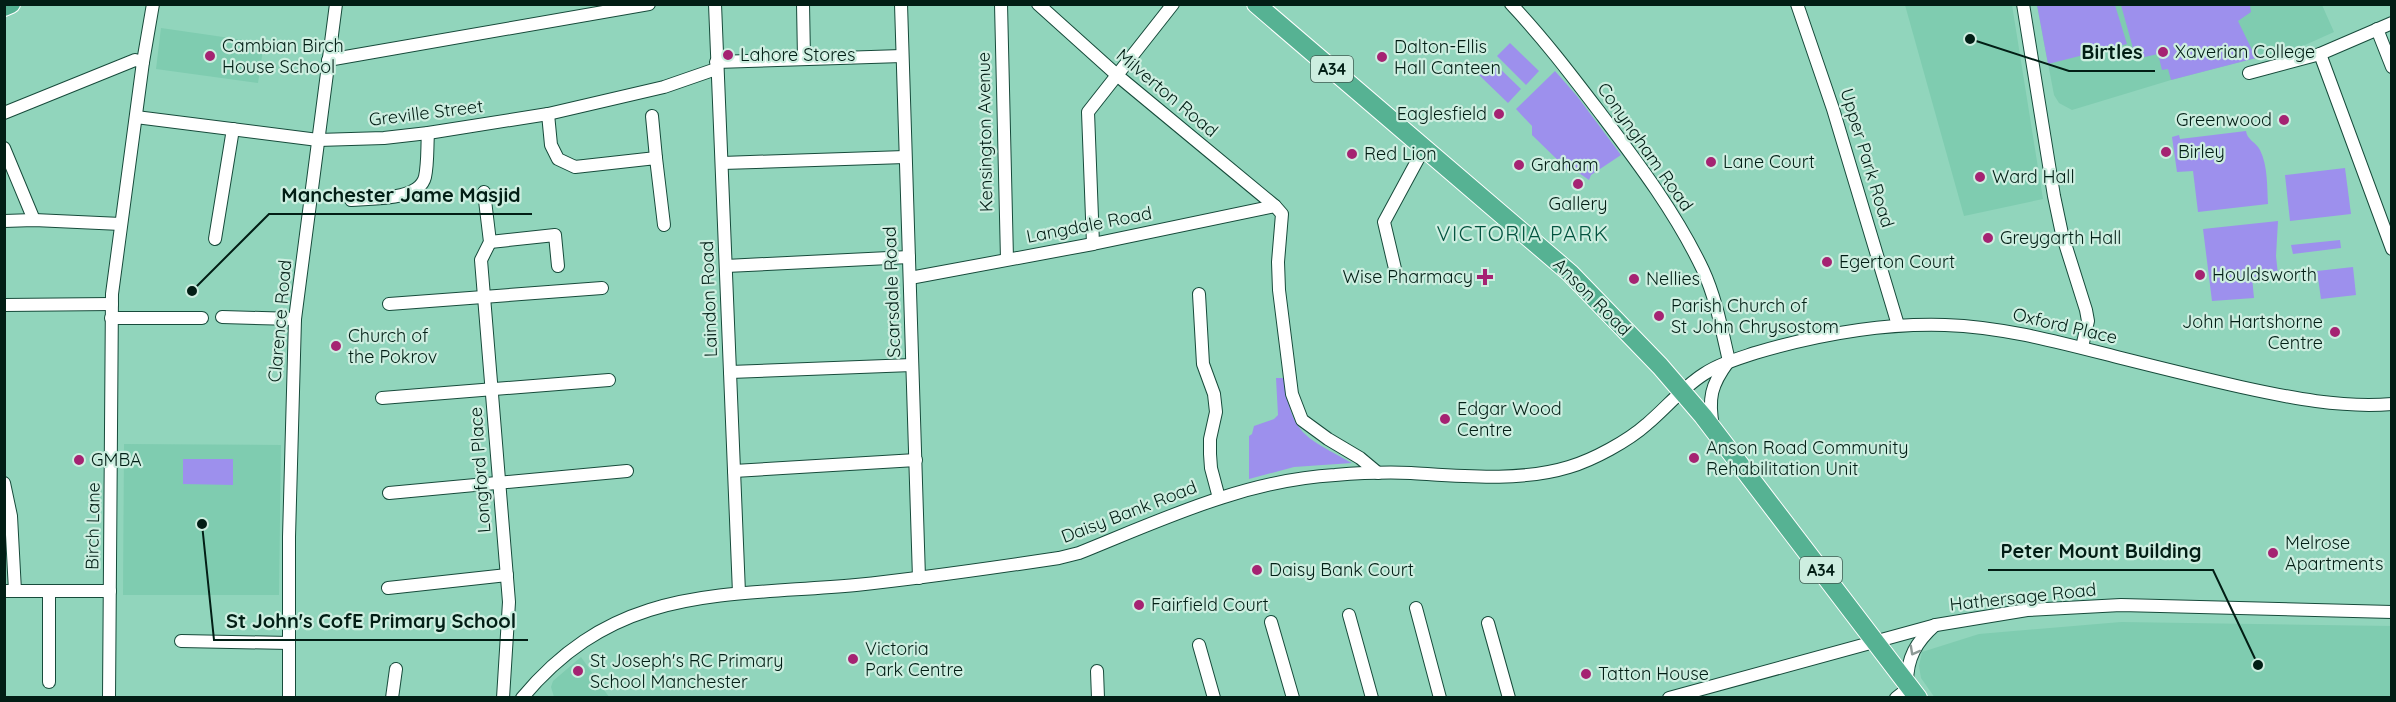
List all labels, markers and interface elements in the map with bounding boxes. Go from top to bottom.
callout: Birtles [2069,33,2155,71]
place label: Cambian Birch House School [222,34,344,78]
place label: Dalton-Ellis Hall Canteen [1394,35,1501,79]
text: Birtles [2081,39,2143,64]
place label: Xaverian College [2175,40,2315,63]
place label: Lahore Stores [740,43,855,66]
street label: Milverton Road [1112,43,1223,142]
marker: Xaverian College [2156,45,2170,59]
marker: Lahore Stores [721,48,735,62]
marker: Cambian Birch House School [203,49,217,63]
marker: Dalton-Ellis Hall Canteen [1375,50,1389,64]
street label: Kensington Avenue [972,52,997,212]
road number: A34 [1311,56,1353,82]
street label: Conyngham Road [1592,78,1698,216]
street label: Upper Park Road [1835,85,1900,230]
street label: Greville Street [368,94,484,131]
place label: Eaglesfield [1397,102,1487,125]
marker: Eaglesfield [1492,107,1506,121]
place label: Greenwood [2176,108,2272,131]
marker: Greenwood [2277,113,2291,127]
place label: Birley [2178,140,2225,163]
place label: Red Lion [1364,142,1437,165]
marker: Birley [2159,145,2173,159]
marker: Red Lion [1345,147,1359,161]
place label: Lane Court [1723,150,1815,173]
place label: Graham [1531,153,1599,176]
marker: Lane Court [1704,155,1718,169]
marker: Graham [1512,158,1526,172]
place label: Ward Hall [1992,165,2075,188]
marker: Ward Hall [1973,170,1987,184]
callout: Manchester Jame Masjid [269,176,532,214]
marker: Gallery [1571,177,1585,191]
text: Manchester Jame Masjid [281,182,521,207]
place label: Gallery [1548,192,1608,215]
street label: Langdale Road [1024,201,1154,248]
district label: VICTORIA PARK [1437,220,1609,246]
street label: Scarsdale Road [878,226,905,358]
place label: Greygarth Hall [2000,226,2121,249]
marker: Greygarth Hall [1981,231,1995,245]
street label: Laindon Road [695,240,722,358]
place label: Egerton Court [1839,250,1955,273]
street label: Anson Road [1548,253,1636,341]
marker: Egerton Court [1820,255,1834,269]
street label: Clarence Road [263,259,296,383]
place label: Houldsworth [2212,263,2317,286]
place label: Wise Pharmacy [1343,265,1473,288]
place label: Nellies [1646,267,1700,290]
marker: Houldsworth [2193,268,2207,282]
marker: Wise Pharmacy [1478,270,1492,284]
marker: Nellies [1627,272,1641,286]
place label: Parish Church of St John Chrysostom [1671,294,1839,338]
street label: Oxford Place [2011,302,2120,349]
marker: Parish Church of St John Chrysostom [1652,309,1666,323]
place label: John Hartshorne Centre [2182,310,2323,354]
place label: Church of the Pokrov [348,324,437,368]
marker: John Hartshorne Centre [2328,325,2342,339]
marker: Church of the Pokrov [329,339,343,353]
place label: Edgar Wood Centre [1457,397,1562,441]
street label: Longford Place [464,406,495,534]
marker: Edgar Wood Centre [1438,412,1452,426]
place label: Anson Road Community Rehabilitation Unit [1706,436,1909,480]
place label: GMBA [91,448,142,471]
marker: Anson Road Community Rehabilitation Unit [1687,451,1701,465]
marker: GMBA [72,453,86,467]
street label: Daisy Bank Road [1058,475,1200,548]
street label: Birch Lane [80,482,105,570]
place label: Melrose Apartments [2285,531,2383,575]
callout: Peter Mount Building [1988,532,2213,570]
text: Peter Mount Building [2001,538,2201,563]
marker: Melrose Apartments [2266,546,2280,560]
road number: A34 [1800,557,1842,583]
place label: Daisy Bank Court [1269,558,1414,581]
marker: Daisy Bank Court [1250,563,1264,577]
street label: Hathersage Road [1948,577,2097,616]
place label: Fairfield Court [1151,593,1269,616]
marker: Fairfield Court [1132,598,1146,612]
callout: St John's CofE Primary School [214,602,528,640]
text: St John's CofE Primary School [226,608,516,633]
place label: Victoria Park Centre [865,637,963,681]
one-way arrow [1910,644,1921,655]
place label: St Joseph's RC Primary School Manchester [590,649,783,693]
marker: Victoria Park Centre [846,652,860,666]
place label: Tatton House [1598,662,1709,685]
marker: St Joseph's RC Primary School Manchester [571,664,585,678]
marker: Tatton House [1579,667,1593,681]

